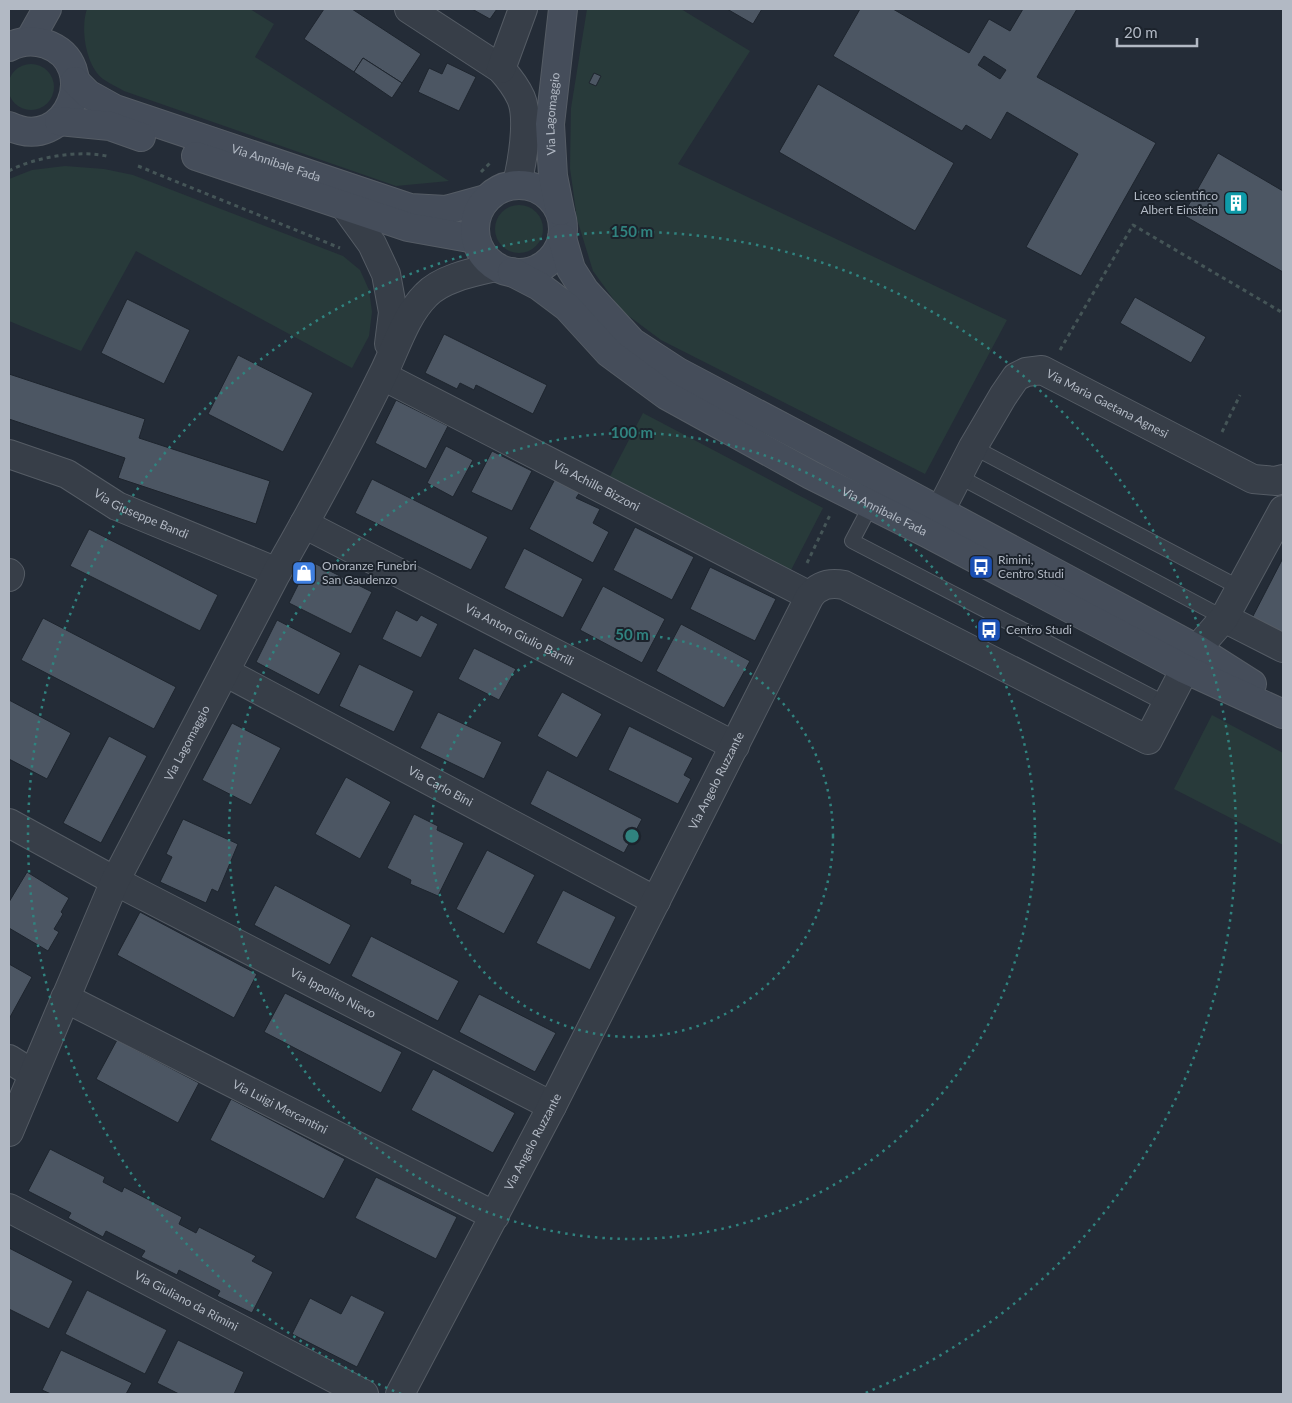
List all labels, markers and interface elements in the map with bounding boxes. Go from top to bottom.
scale bar [1117,15,1197,47]
text: 20 m [1124,23,1158,41]
street label: Via Lagomaggio [542,71,563,156]
street label: Via Annibale Fada [229,141,323,185]
place label: Liceo scientifico Albert Einstein [1134,188,1218,217]
building icon: Liceo scientifico Albert Einstein [1223,190,1249,216]
text: 150 m [611,222,653,240]
street label: Via Maria Gaetana Agnesi [1044,366,1171,441]
text: 100 m [611,423,653,441]
street label: Via Achille Bizzoni [551,457,643,514]
street label: Via Annibale Fada [839,484,930,539]
street label: Via Giuseppe Bandi [91,485,191,542]
place label: Rimini, Centro Studi [998,552,1064,581]
bus stop icon: Rimini, Centro Studi [968,554,994,580]
place label: Onoranze Funebri San Gaudenzo [322,558,417,587]
shop icon: Onoranze Funebri San Gaudenzo [291,560,317,586]
street label: Via Anton Giulio Barrili [462,600,576,669]
bus stop icon: Centro Studi [976,617,1002,643]
place label: Centro Studi [1006,622,1072,637]
text: 50 m [615,625,649,643]
street label: Via Lagomaggio [161,703,213,783]
street label: Via Angelo Ruzzante [685,729,747,832]
street label: Via Carlo Bini [406,763,476,809]
centre of rings [623,827,641,845]
street label: Via Ippolito Nievo [288,964,379,1021]
street label: Via Luigi Mercantini [230,1076,330,1137]
street label: Via Angelo Ruzzante [501,1091,564,1193]
street label: Via Giuliano da Rimini [132,1267,241,1334]

